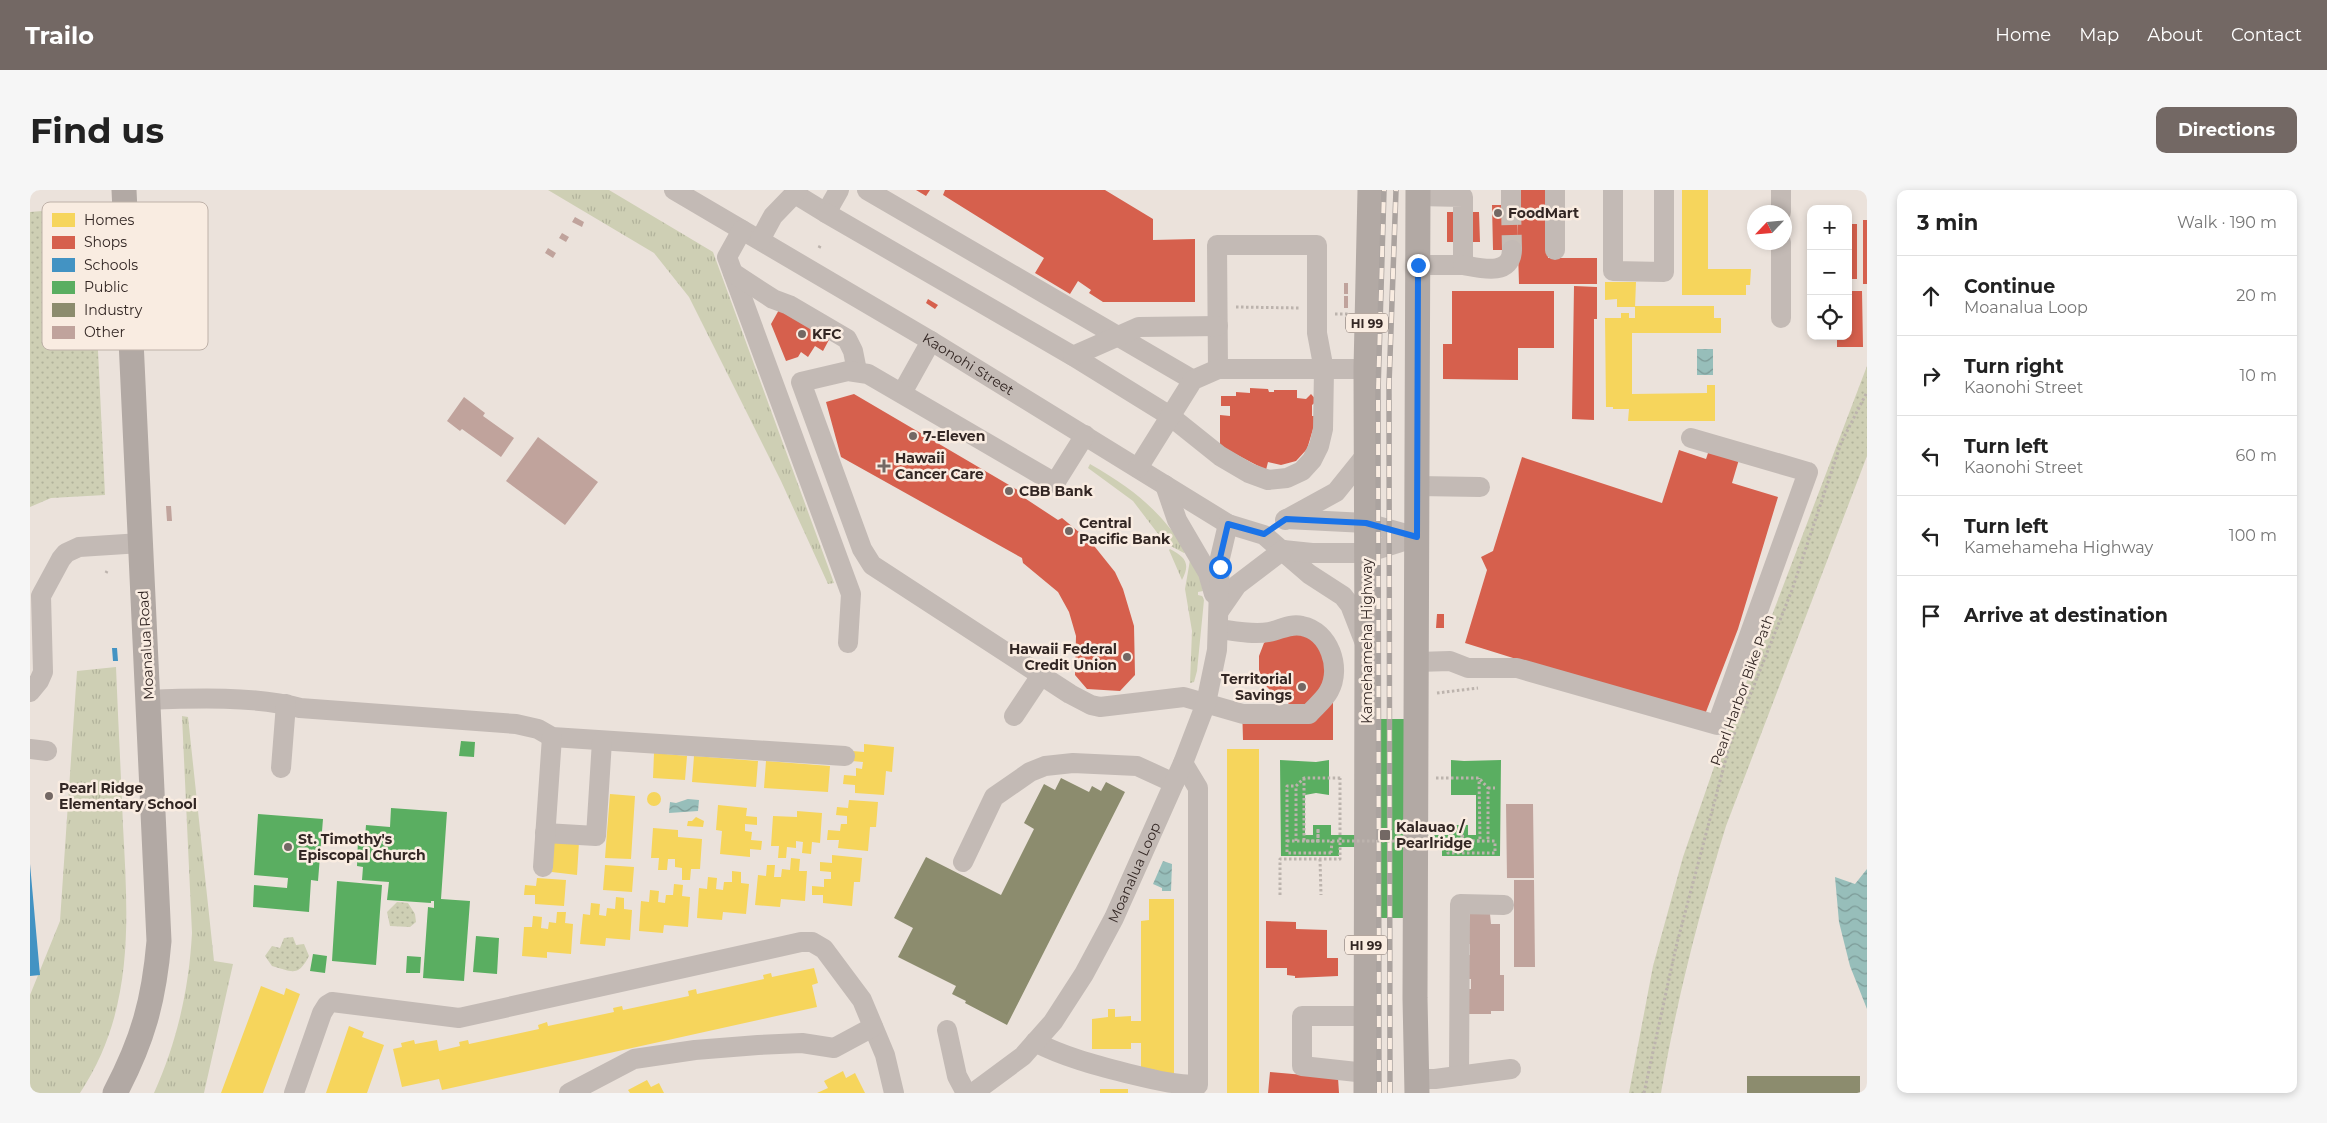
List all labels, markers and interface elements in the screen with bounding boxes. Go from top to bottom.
text: Trailo [25,21,94,50]
text: Home [1995,24,2051,46]
text: Map [2079,24,2119,46]
text: About [2147,24,2203,46]
text: Contact [2231,24,2302,46]
button: Directions [2156,107,2297,153]
text: Find us [30,109,164,152]
legend [42,202,208,350]
place label: FoodMart [1508,204,1579,222]
north arrow [1747,205,1792,250]
map controls [1807,205,1852,340]
button: + [1807,205,1852,250]
marker: FoodMart [1492,207,1504,219]
text: 3 min [1917,210,1978,235]
text: Homes [84,211,134,229]
text: Walk · 190 m [2177,213,2277,232]
text: Shops [84,233,127,251]
button: − [1807,250,1852,295]
route end [1407,254,1430,277]
text: Schools [84,256,138,274]
text: Continue [1964,275,2055,298]
text: Public [84,278,128,296]
icon: ahead [1917,282,1945,310]
text: 20 m [2236,286,2277,305]
button: locate [1807,295,1852,340]
text: Moanalua Loop [1964,298,2088,317]
text: Industry [84,301,143,319]
road number: HI 99 [1346,314,1388,332]
text: Other [84,323,125,341]
place label: KFC [812,325,841,343]
marker: KFC [796,328,808,340]
street label: Kaonohi Street [919,329,1018,399]
text: Turn right [1964,355,2064,378]
icon: right [1917,362,1945,390]
text: 10 m [2239,366,2277,385]
text: Kaonohi Street [1964,378,2083,397]
place label: 7-Eleven [923,427,985,445]
marker: 7-Eleven [907,430,919,442]
text: Turn left [1964,435,2049,458]
icon: left [1917,442,1945,470]
text: 60 m [2235,446,2277,465]
place label: Hawaii Cancer Care [895,449,984,483]
text: Kaonohi Street [1964,458,2083,477]
marker: Hawaii Cancer Care [877,459,891,473]
place label: CBB Bank [1019,482,1094,500]
marker: CBB Bank [1003,485,1015,497]
place label: Central Pacific Bank [1079,514,1171,548]
text: Turn left [1964,515,2049,538]
icon: left [1917,522,1945,550]
marker: Central Pacific Bank [1063,525,1075,537]
text: 100 m [2229,526,2277,545]
text: Kamehameha Highway [1964,538,2153,557]
route start [1209,556,1232,579]
street label: Kamehameha Highway [1358,558,1376,724]
street label: Moanalua Road [134,590,158,700]
icon: arrive [1917,602,1945,630]
text: Arrive at destination [1964,604,2168,627]
street label: Pearl Harbor Bike Path [1706,612,1778,768]
place label: Hawaii Federal Credit Union [1009,640,1117,674]
marker: Hawaii Federal Credit Union [1121,651,1133,663]
place label: Territorial Savings [1221,670,1293,704]
marker: Territorial Savings [1296,681,1308,693]
place label: Pearl Ridge Elementary School [59,779,197,813]
marker: Pearl Ridge Elementary School [43,790,55,802]
place label: Kalauao / Pearlridge [1396,818,1472,852]
street label: Moanalua Loop [1104,819,1165,926]
marker: Kalauao / Pearlridge [1378,828,1392,842]
place label: St. Timothy's Episcopal Church [298,830,426,864]
marker: St. Timothy's Episcopal Church [282,841,294,853]
road number: HI 99 [1345,936,1387,954]

